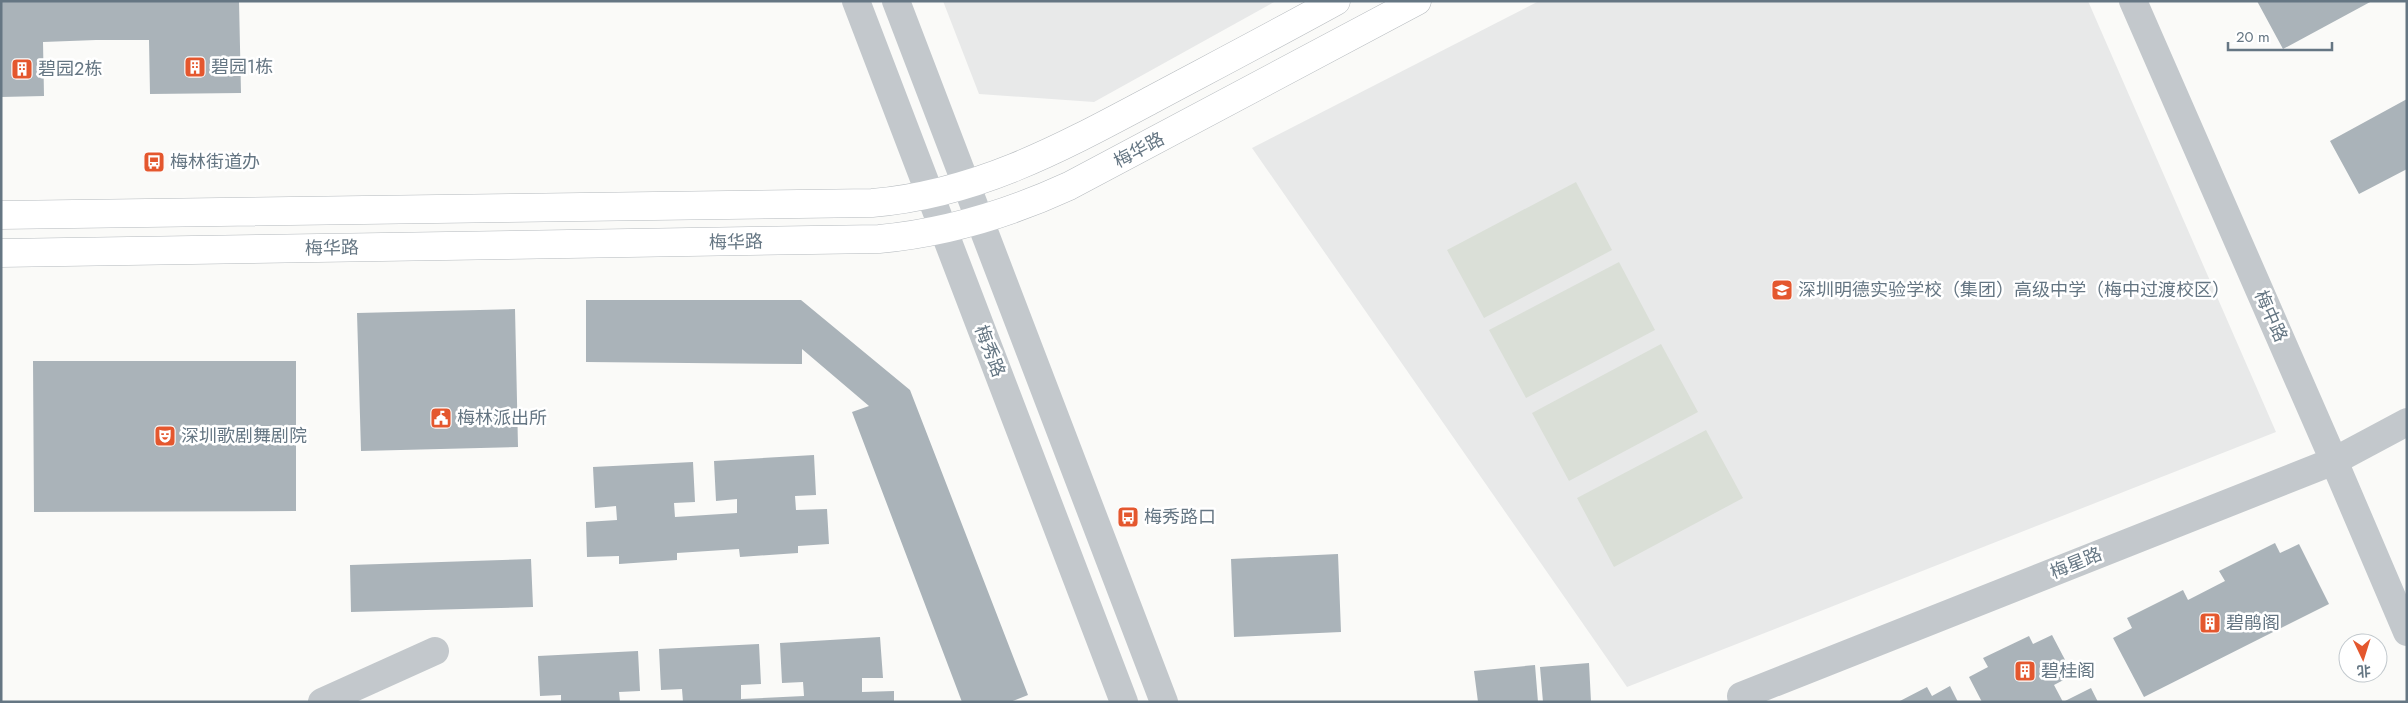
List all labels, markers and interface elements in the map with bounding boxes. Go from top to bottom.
scale bar [2228,20,2332,52]
text: 20 m [2236,26,2270,48]
place label: 碧园1栋 [211,54,273,80]
building icon: 碧园1栋 [183,55,207,79]
place label: 碧园2栋 [38,56,102,82]
building icon: 碧园2栋 [10,57,34,81]
street label: 梅华路 [1109,126,1169,174]
place label: 梅林街道办 [170,149,260,175]
bus stop icon: 梅林街道办 [142,150,166,174]
street label: 梅华路 [709,229,763,255]
street label: 梅华路 [305,235,359,261]
place label: 深圳明德实验学校（集团）高级中学（梅中过渡校区） [1798,277,2230,303]
school or university icon: 深圳明德实验学校（集团）高级中学（梅中过渡校区） [1770,278,1794,302]
street label: 梅中路 [2248,286,2294,346]
street label: 梅秀路 [968,321,1012,381]
place label: 梅林派出所 [457,405,547,431]
public building icon: 梅林派出所 [429,406,453,430]
place label: 深圳歌剧舞剧院 [181,423,307,449]
theatre icon: 深圳歌剧舞剧院 [153,424,177,448]
place label: 梅秀路口 [1144,504,1216,530]
bus stop icon: 梅秀路口 [1116,505,1140,529]
street label: 梅星路 [2046,541,2106,585]
place label: 碧鹃阁 [2226,610,2280,636]
building icon: 碧鹃阁 [2198,611,2222,635]
north arrow [2338,633,2388,683]
place label: 碧桂阁 [2041,658,2095,684]
building icon: 碧桂阁 [2013,659,2037,683]
text: 北 [2356,661,2372,681]

